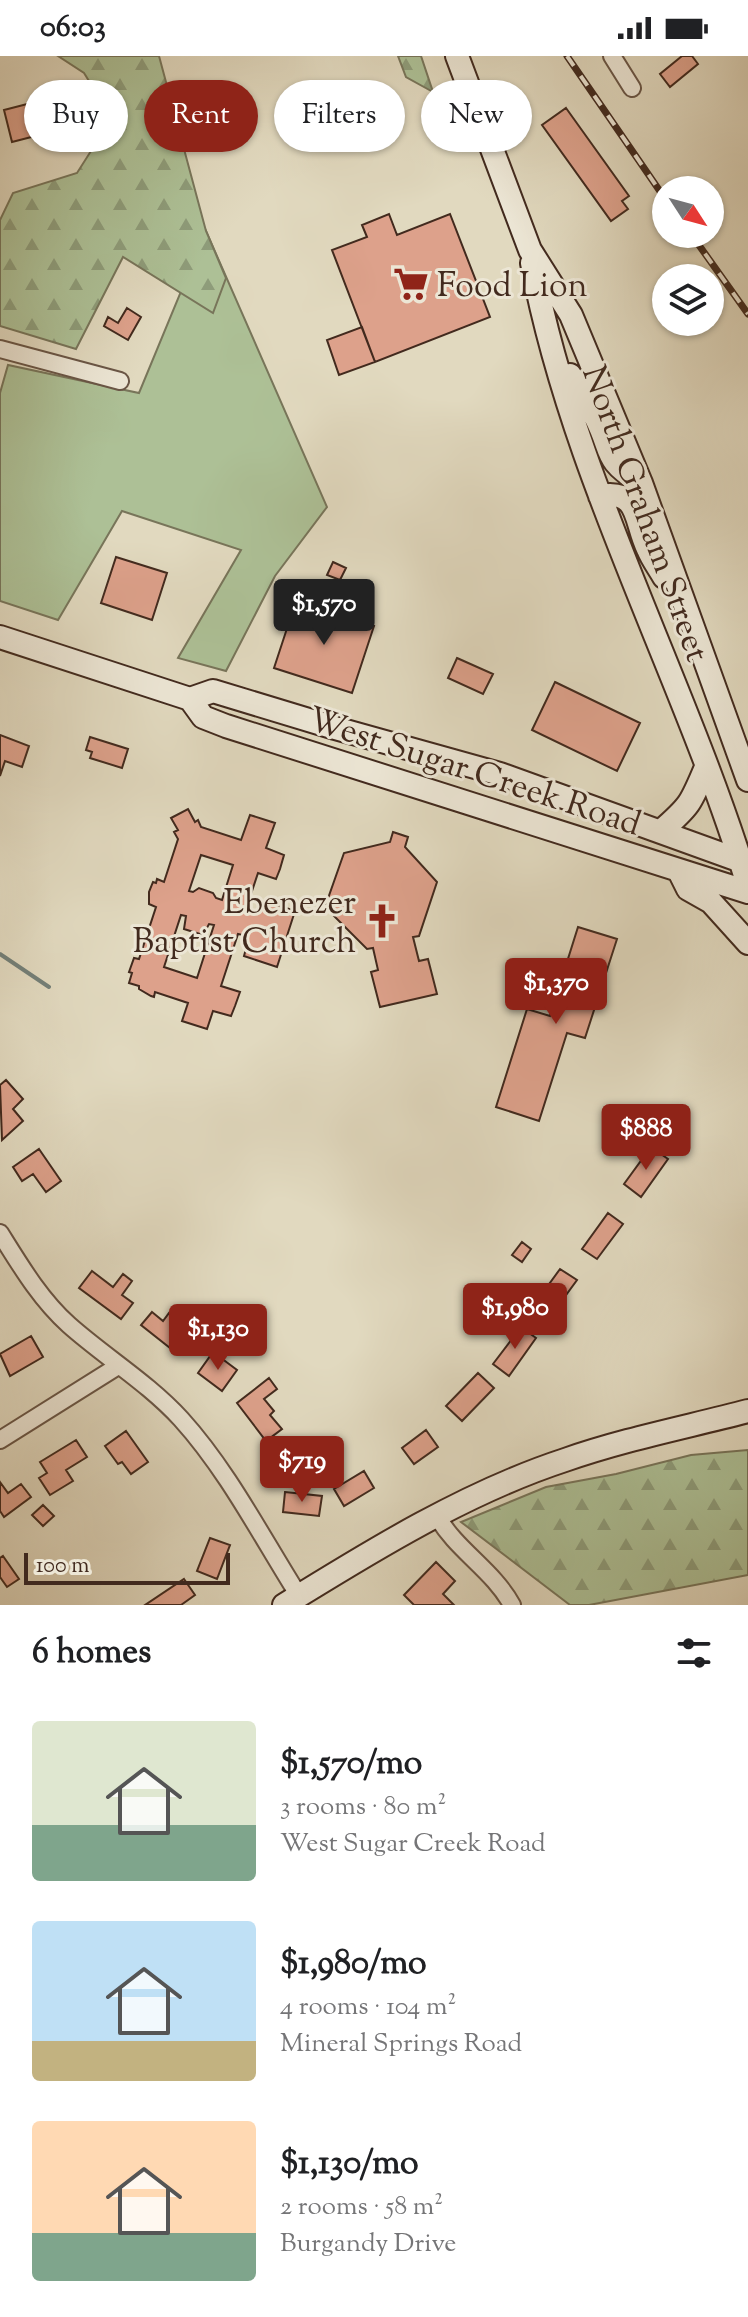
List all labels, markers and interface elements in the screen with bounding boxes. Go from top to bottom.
text: 06:03 [40,7,106,50]
chip: Buy [24,80,128,152]
chip: Rent [144,80,258,152]
chip: Filters [274,80,405,152]
chip: New [421,80,532,152]
north arrow [652,176,724,248]
map controls [652,176,724,336]
place label: Food Lion [437,263,588,312]
button: layers [652,264,724,336]
supermarket icon: Food Lion [392,265,430,303]
street label: North Graham Street [567,359,720,669]
pin: $1,570 [259,579,389,647]
text: $1,570 [292,586,356,623]
street label: West Sugar Creek Road [301,696,647,850]
place label: Ebenezer Baptist Church [132,880,356,968]
church icon: Ebenezer Baptist Church [363,902,401,940]
pin: $1,370 [491,958,621,1026]
text: $1,370 [523,965,589,1002]
pin: $888 [599,1104,693,1172]
text: $888 [620,1111,672,1148]
pin: $1,980 [450,1283,580,1351]
text: $1,980 [481,1290,549,1327]
pin: $1,130 [153,1304,283,1372]
text: $1,130 [187,1311,249,1348]
pin: $719 [255,1436,349,1504]
text: $719 [278,1443,326,1480]
scale bar [24,1549,230,1585]
text: 100 m [36,1551,89,1583]
text: 6 homes [32,1629,151,1678]
icon: filters [672,1631,716,1675]
text: $1,570/mo [280,1740,422,1789]
icon: home [96,1753,192,1849]
text: 3 rooms · 80 m² [280,1789,446,1826]
text: West Sugar Creek Road [280,1826,546,1863]
text: $1,980/mo [280,1940,427,1989]
icon: home [96,1953,192,2049]
text: 4 rooms · 104 m² [280,1989,456,2026]
text: Mineral Springs Road [280,2026,522,2063]
text: $1,130/mo [280,2140,419,2189]
icon: home [96,2153,192,2249]
text: 2 rooms · 58 m² [280,2189,443,2226]
text: Burgandy Drive [280,2226,456,2263]

